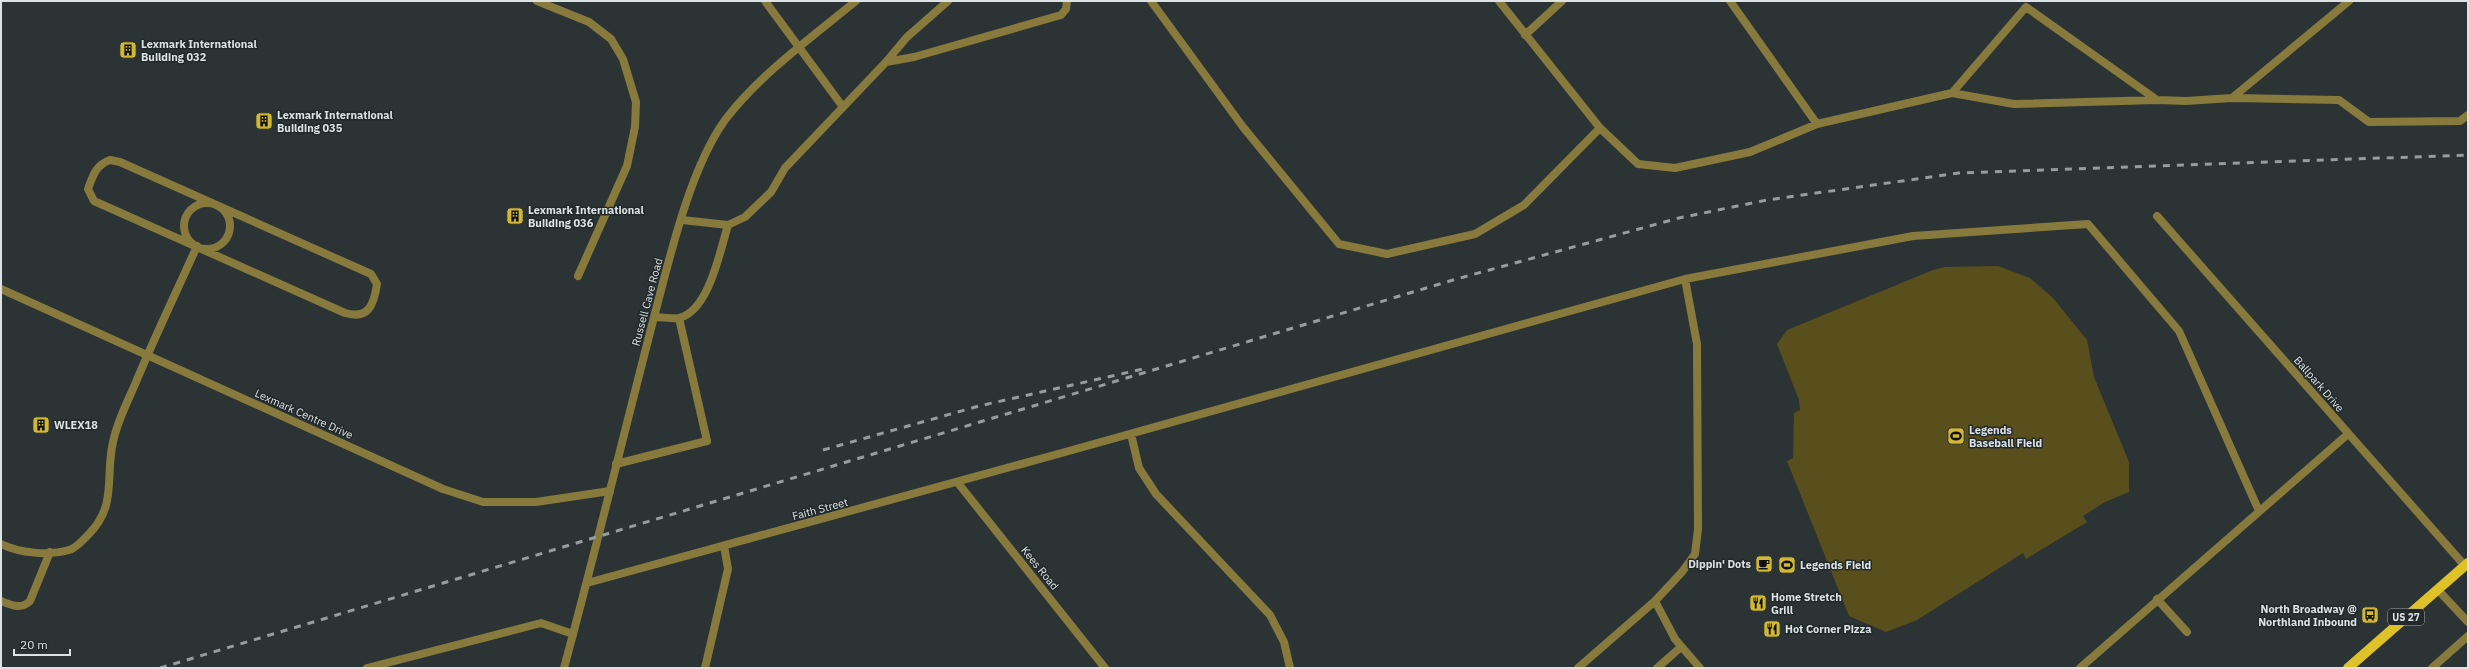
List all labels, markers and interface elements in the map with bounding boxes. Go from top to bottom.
place label: Lexmark International Building 032 [141,37,258,64]
building icon: Lexmark International Building 032 [118,40,138,60]
place label: Lexmark International Building 035 [277,108,394,135]
building icon: Lexmark International Building 035 [254,111,274,131]
place label: Lexmark International Building 036 [528,203,645,230]
building icon: Lexmark International Building 036 [505,206,525,226]
street label: Russell Cave Road [629,257,665,347]
street label: Ballpark Drive [2291,353,2347,415]
street label: Lexmark Centre Drive [253,386,355,442]
building icon: WLEX18 [31,415,51,435]
place label: WLEX18 [54,418,98,432]
place label: Legends Baseball Field [1969,423,2042,450]
sports icon: Legends Baseball Field [1946,426,1966,446]
street label: Faith Street [791,495,850,523]
street label: Kees Road [1018,543,1062,593]
cafe icon: Dippin' Dots [1754,554,1774,574]
sports icon: Legends Field [1777,555,1797,575]
place label: Dippin' Dots [1688,557,1751,571]
place label: Legends Field [1800,558,1871,572]
place label: Home Stretch Grill [1771,590,1842,617]
restaurant icon: Home Stretch Grill [1748,593,1768,613]
place label: North Broadway @ Northland Inbound [2258,602,2357,629]
bus stop icon: North Broadway @ Northland Inbound [2360,605,2380,625]
road number: US 27 [2388,609,2424,625]
restaurant icon: Hot Corner Pizza [1762,619,1782,639]
place label: Hot Corner Pizza [1785,622,1872,636]
scale bar [14,631,70,657]
text: 20 m [20,637,48,652]

